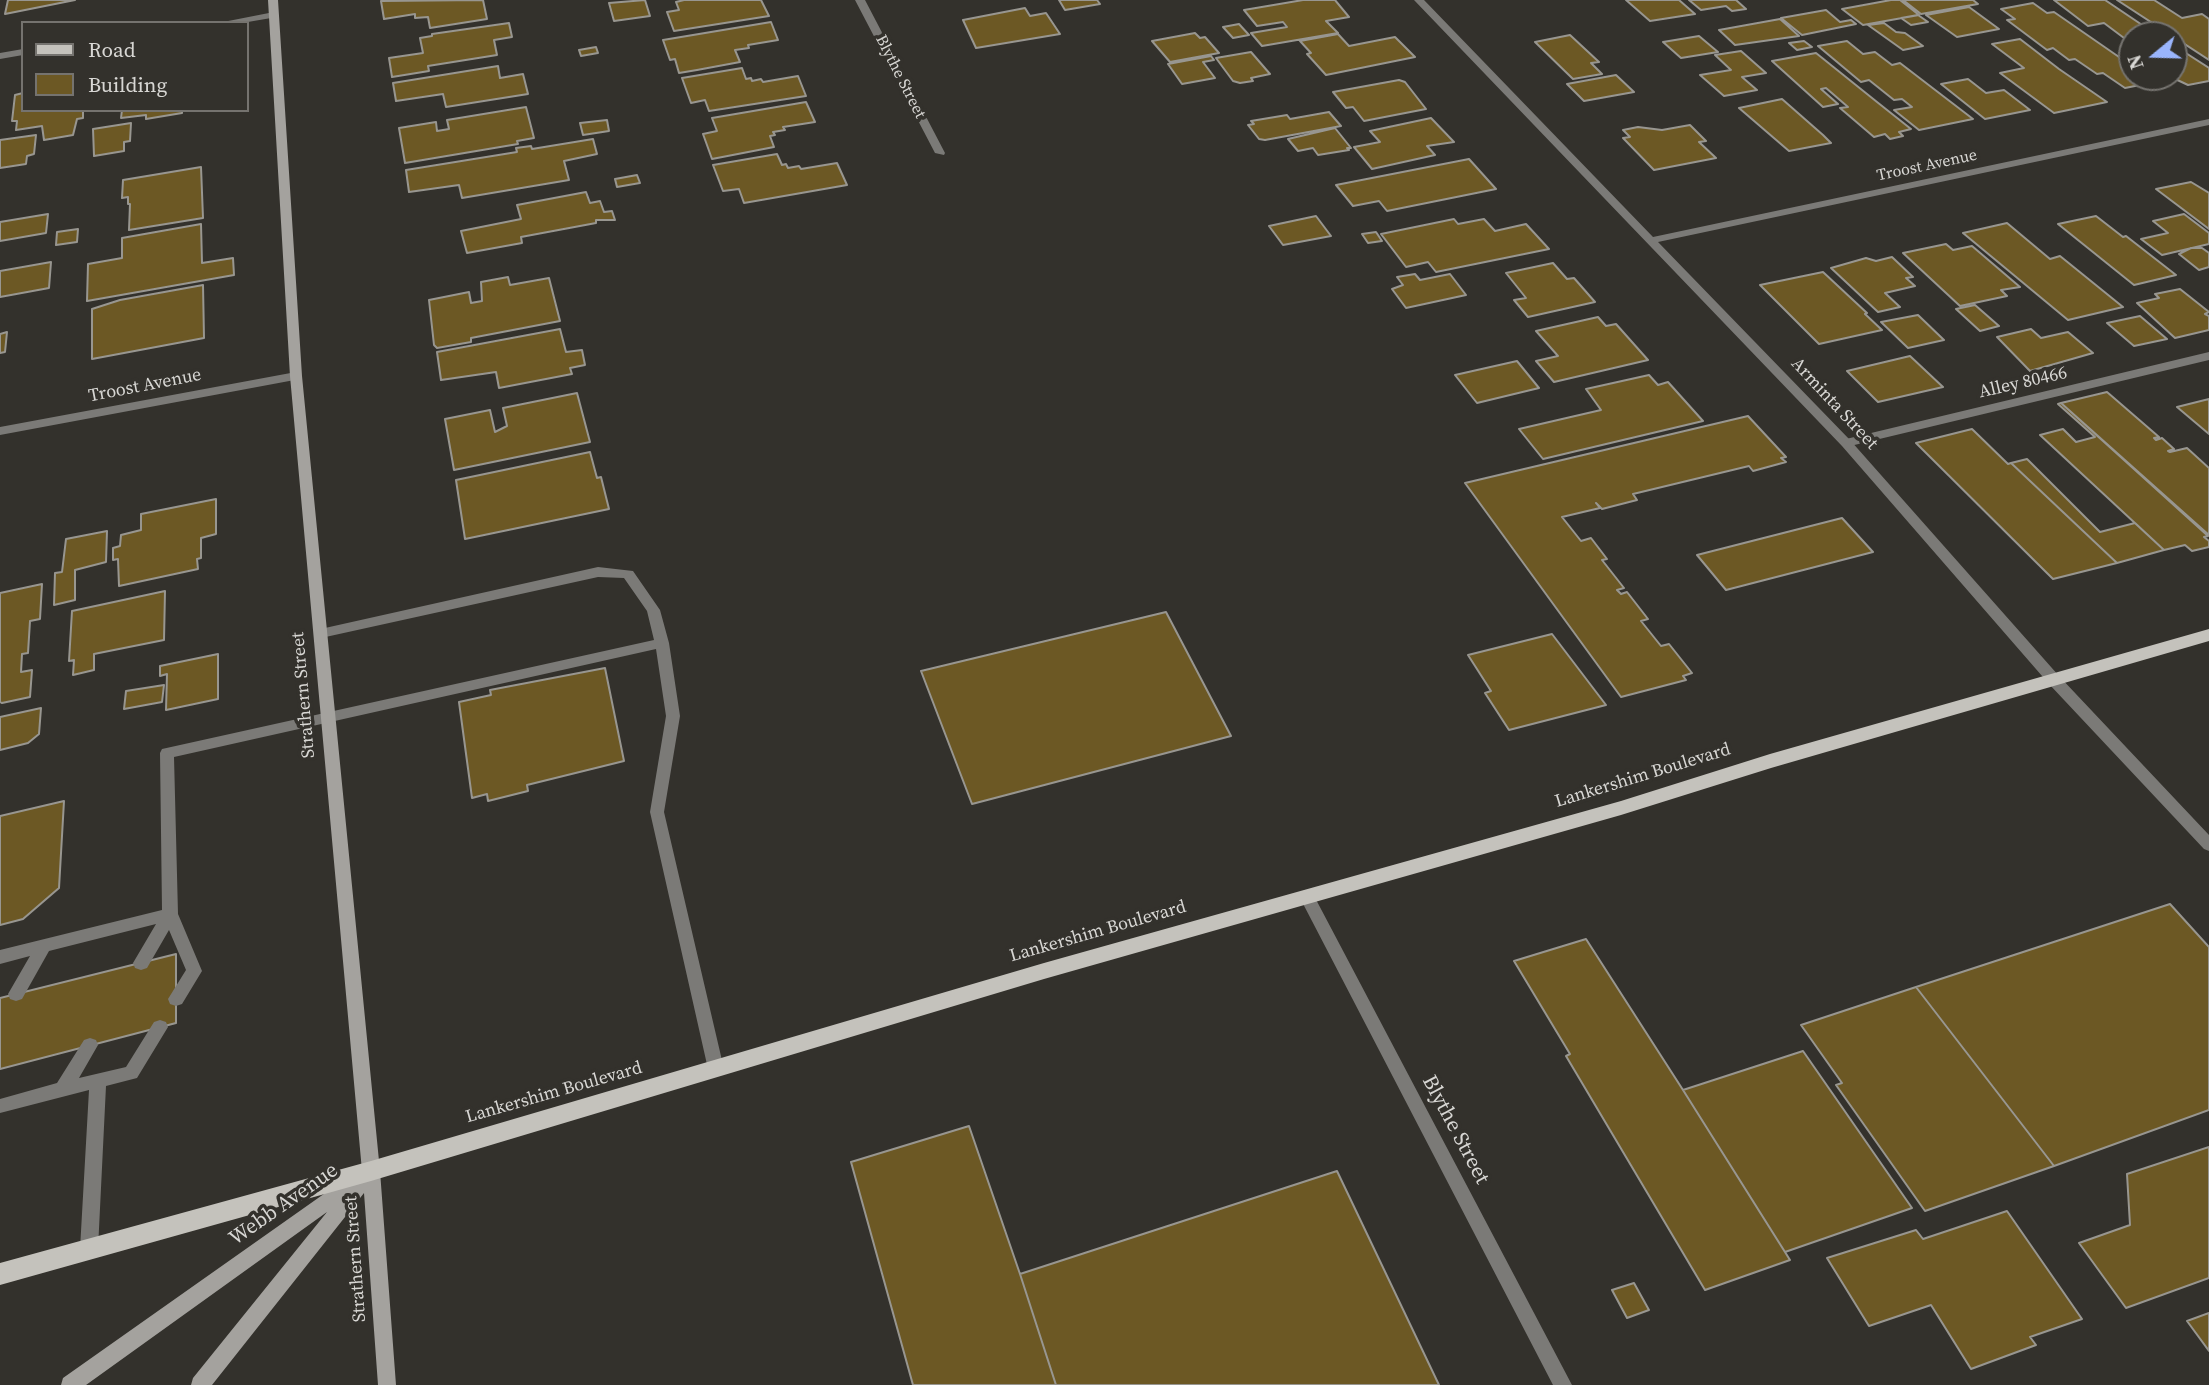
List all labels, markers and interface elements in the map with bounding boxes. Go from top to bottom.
legend [21,21,248,112]
north arrow [2118,21,2188,91]
street label: Blythe Street [871,32,929,122]
text: Road [88,35,136,64]
text: N [2120,51,2150,73]
text: Building [88,70,167,99]
street label: Troost Avenue [1875,146,1979,186]
street label: Arminta Street [1786,354,1882,454]
street label: Alley 80466 [1977,362,2069,404]
street label: Troost Avenue [87,364,203,408]
street label: Strathern Street [288,631,320,759]
street label: Lankershim Boulevard [1553,739,1733,813]
street label: Lankershim Boulevard [1007,896,1189,968]
street label: Lankershim Boulevard [463,1057,645,1129]
street label: Blythe Street [1416,1071,1494,1189]
street label: Webb Avenue [225,1158,343,1252]
street label: Strathern Street [341,1195,371,1323]

